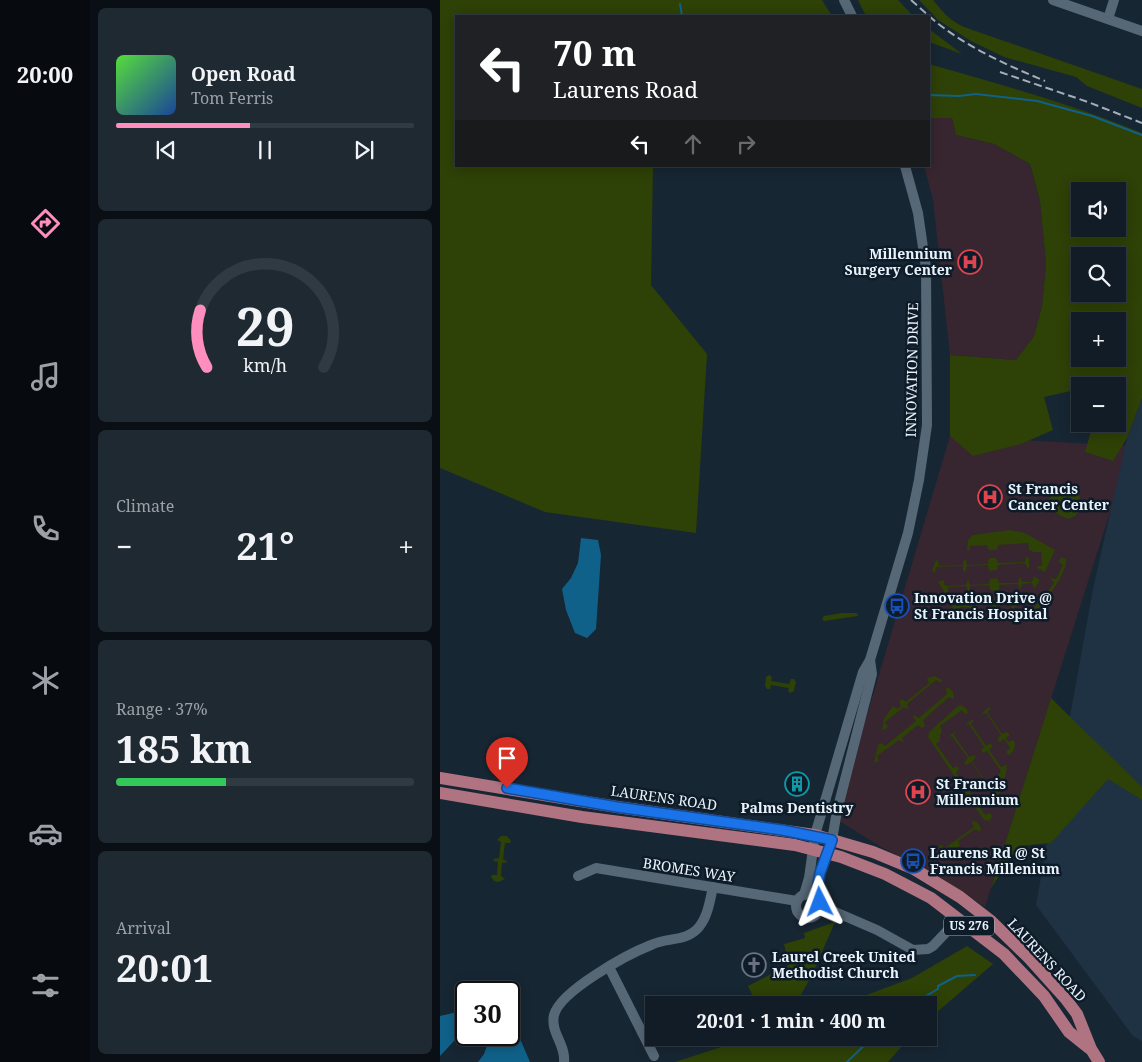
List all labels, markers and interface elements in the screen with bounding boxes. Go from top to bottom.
text: 70 m [553,29,636,76]
icon: left [470,35,535,100]
text: 20:00 [17,59,73,89]
text: Open Road [191,61,296,87]
text: Laurens Road [553,74,698,104]
text: Tom Ferris [191,87,273,109]
icon: left [626,130,654,158]
icon: ahead [679,130,707,158]
icon: right [732,130,760,158]
icon: previous [152,136,180,164]
icon: pause [251,136,279,164]
icon: next [350,136,378,164]
map controls [1071,182,1126,432]
button: sound [1071,182,1126,237]
icon: directions [28,206,63,241]
place label: Millennium Surgery Center [845,244,953,279]
button: search [1071,247,1126,302]
hospital icon: Millennium Surgery Center [957,249,983,275]
text: 29 [236,290,294,361]
street label: INNOVATION DRIVE [901,302,922,438]
button: + [1071,312,1126,367]
text: km/h [243,353,287,377]
icon: music [28,359,63,394]
button: − [1071,377,1126,432]
place label: St Francis Cancer Center [1008,479,1110,514]
hospital icon: St Francis Cancer Center [977,484,1003,510]
text: Climate [116,495,174,517]
icon: phone [28,511,63,546]
text: 21° [236,519,294,571]
text: − [116,527,132,565]
text: + [398,527,414,565]
place label: Innovation Drive @ St Francis Hospital [914,588,1052,623]
bus stop icon: Innovation Drive @ St Francis Hospital [884,593,910,619]
icon: climate [28,663,63,698]
text: Range · 37% [116,698,208,720]
text: 185 km [116,722,252,774]
pin [486,737,528,788]
icon: arrive [493,744,521,772]
building icon: Palms Dentistry [784,771,810,797]
place label: St Francis Millennium [936,774,1019,809]
hospital icon: St Francis Millennium [905,779,931,805]
street label: LAURENS ROAD [610,781,719,814]
place label: Palms Dentistry [741,798,854,817]
icon: car [28,816,63,851]
place label: Laurens Rd @ St Francis Millenium [930,843,1060,878]
bus stop icon: Laurens Rd @ St Francis Millenium [900,848,926,874]
street label: BROMES WAY [642,853,737,886]
position arrow [793,875,845,927]
street label: LAURENS ROAD [1004,914,1091,1005]
road number: US 276 [944,916,994,936]
text: Arrival [116,917,171,939]
text: 20:01 [116,941,213,993]
place label: Laurel Creek United Methodist Church [772,947,916,982]
church icon: Laurel Creek United Methodist Church [741,952,767,978]
icon: filters [28,968,63,1003]
speed limit sign: 30 [455,981,520,1046]
text: 20:01 · 1 min · 400 m [696,1008,886,1034]

